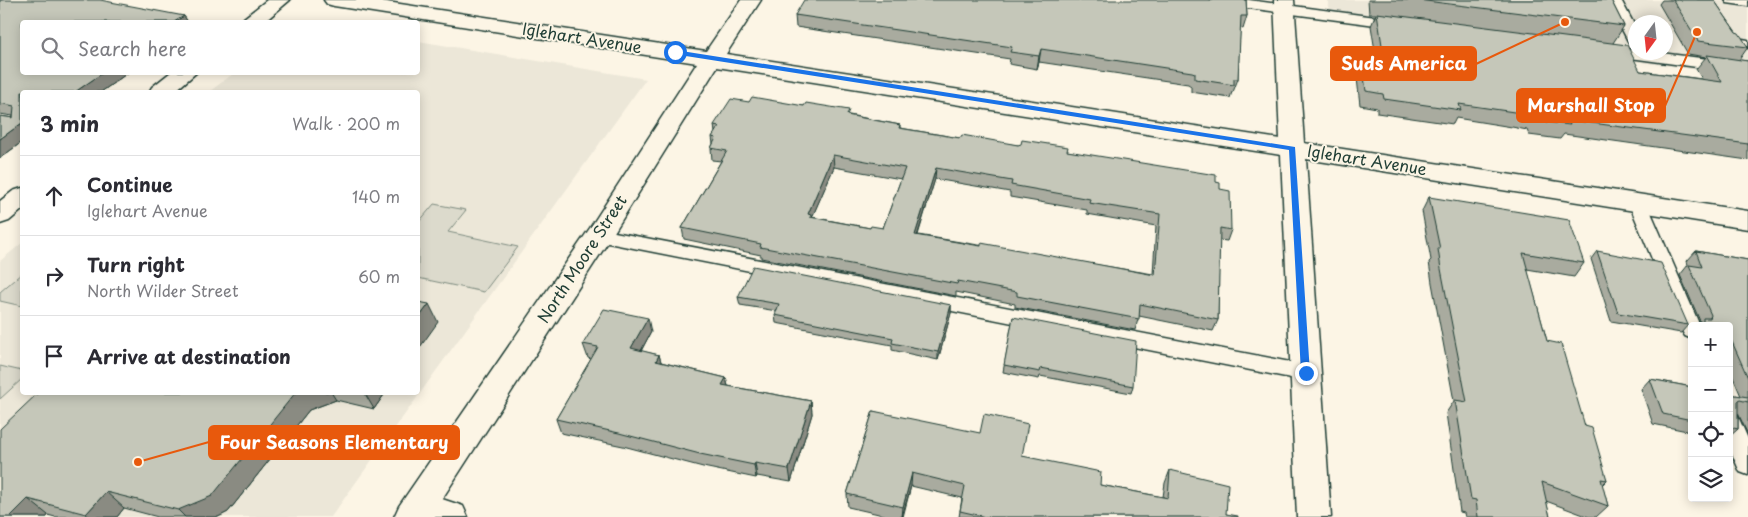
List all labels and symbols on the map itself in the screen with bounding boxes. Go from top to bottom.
north arrow [1628,15,1673,60]
street label: Iglehart Avenue [521,16,644,58]
route start [664,41,687,64]
callout: Suds America [1331,47,1476,80]
text: Suds America [1341,49,1468,76]
callout: Marshall Stop [1517,89,1665,122]
text: Marshall Stop [1527,91,1655,118]
street label: Iglehart Avenue [1306,138,1429,180]
street label: North Moore Street [531,189,632,327]
route end [1295,362,1318,385]
callout: Four Seasons Elementary [209,426,459,459]
text: Four Seasons Elementary [220,428,449,455]

